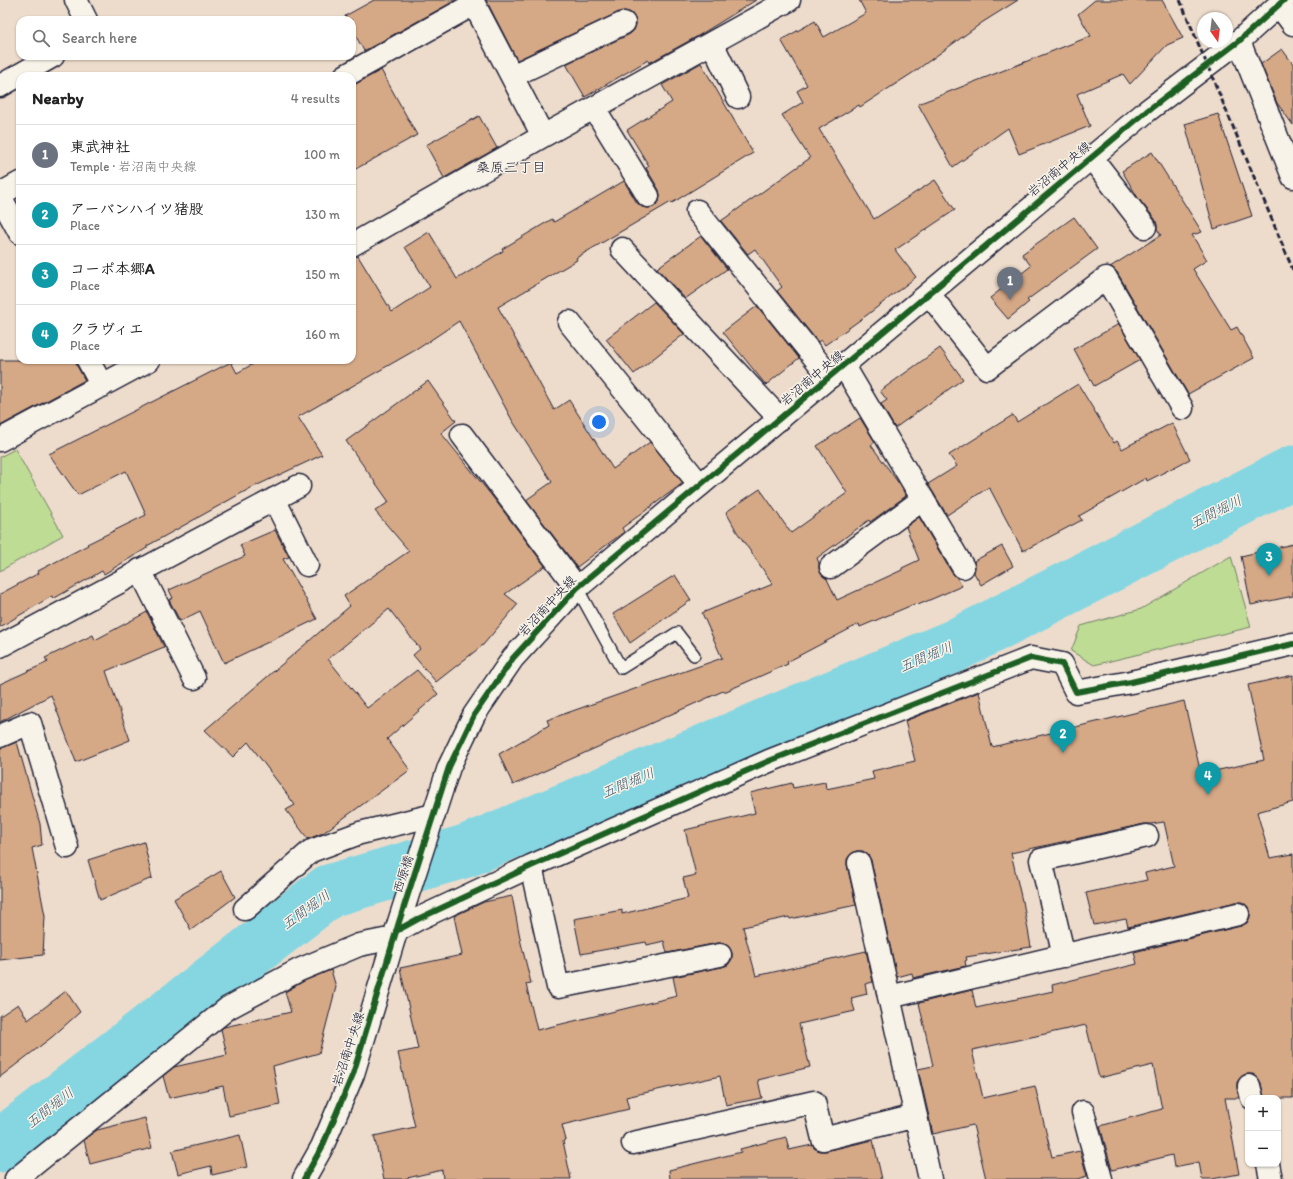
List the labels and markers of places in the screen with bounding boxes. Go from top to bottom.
pin: 1 [997,267,1023,300]
pin: 3 [1256,543,1282,576]
pin: 2 [1050,720,1076,753]
pin: 4 [1195,762,1221,795]

